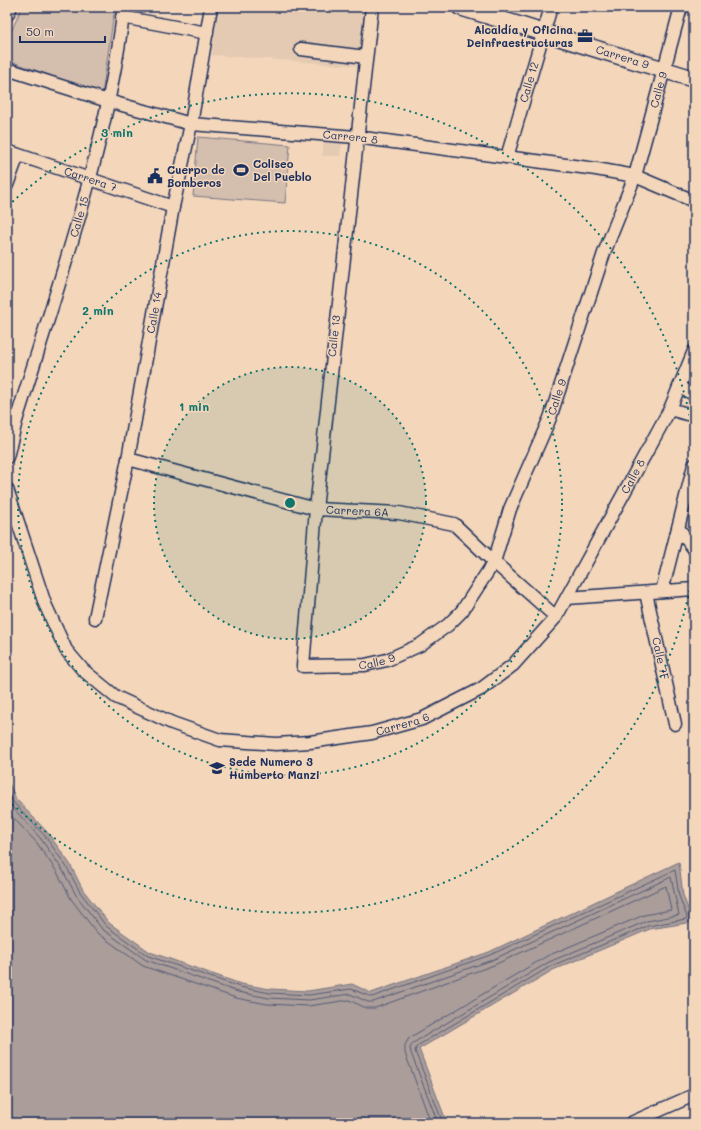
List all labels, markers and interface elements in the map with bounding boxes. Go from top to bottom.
scale bar [20,18,105,44]
place label: Alcaldía y Oficina Deinfraestructuras [467,22,573,50]
text: 50 m [26,23,54,39]
office icon: Alcaldía y Oficina Deinfraestructuras [576,27,594,45]
street label: Carrera 9 [594,41,652,72]
street label: Calle 12 [515,60,542,104]
street label: Calle 9 [646,69,670,109]
text: 3 min [101,124,133,140]
street label: Carrera 8 [322,126,379,147]
place label: Coliseo Del Pueblo [253,156,312,184]
sports icon: Coliseo Del Pueblo [232,161,250,179]
place label: Cuerpo de Bomberos [167,162,225,190]
street label: Carrera 7 [62,163,119,194]
public building icon: Cuerpo de Bomberos [146,167,164,185]
street label: Calle 15 [66,194,92,239]
street label: Calle 14 [143,290,165,335]
text: 2 min [82,302,114,318]
street label: Calle 13 [324,314,343,358]
street label: Calle 9 [543,376,569,417]
text: 1 min [179,398,209,414]
street label: Calle 8 [617,456,648,496]
centre of rings [283,496,297,510]
street label: Carrera 6A [326,501,389,519]
street label: Calle 7F [649,636,673,681]
street label: Calle 9 [359,649,398,672]
street label: Carrera 6 [374,708,432,739]
place label: Sede Numero 3 Humberto Manzi [229,754,320,782]
school or university icon: Sede Numero 3 Humberto Manzi [208,759,226,777]

